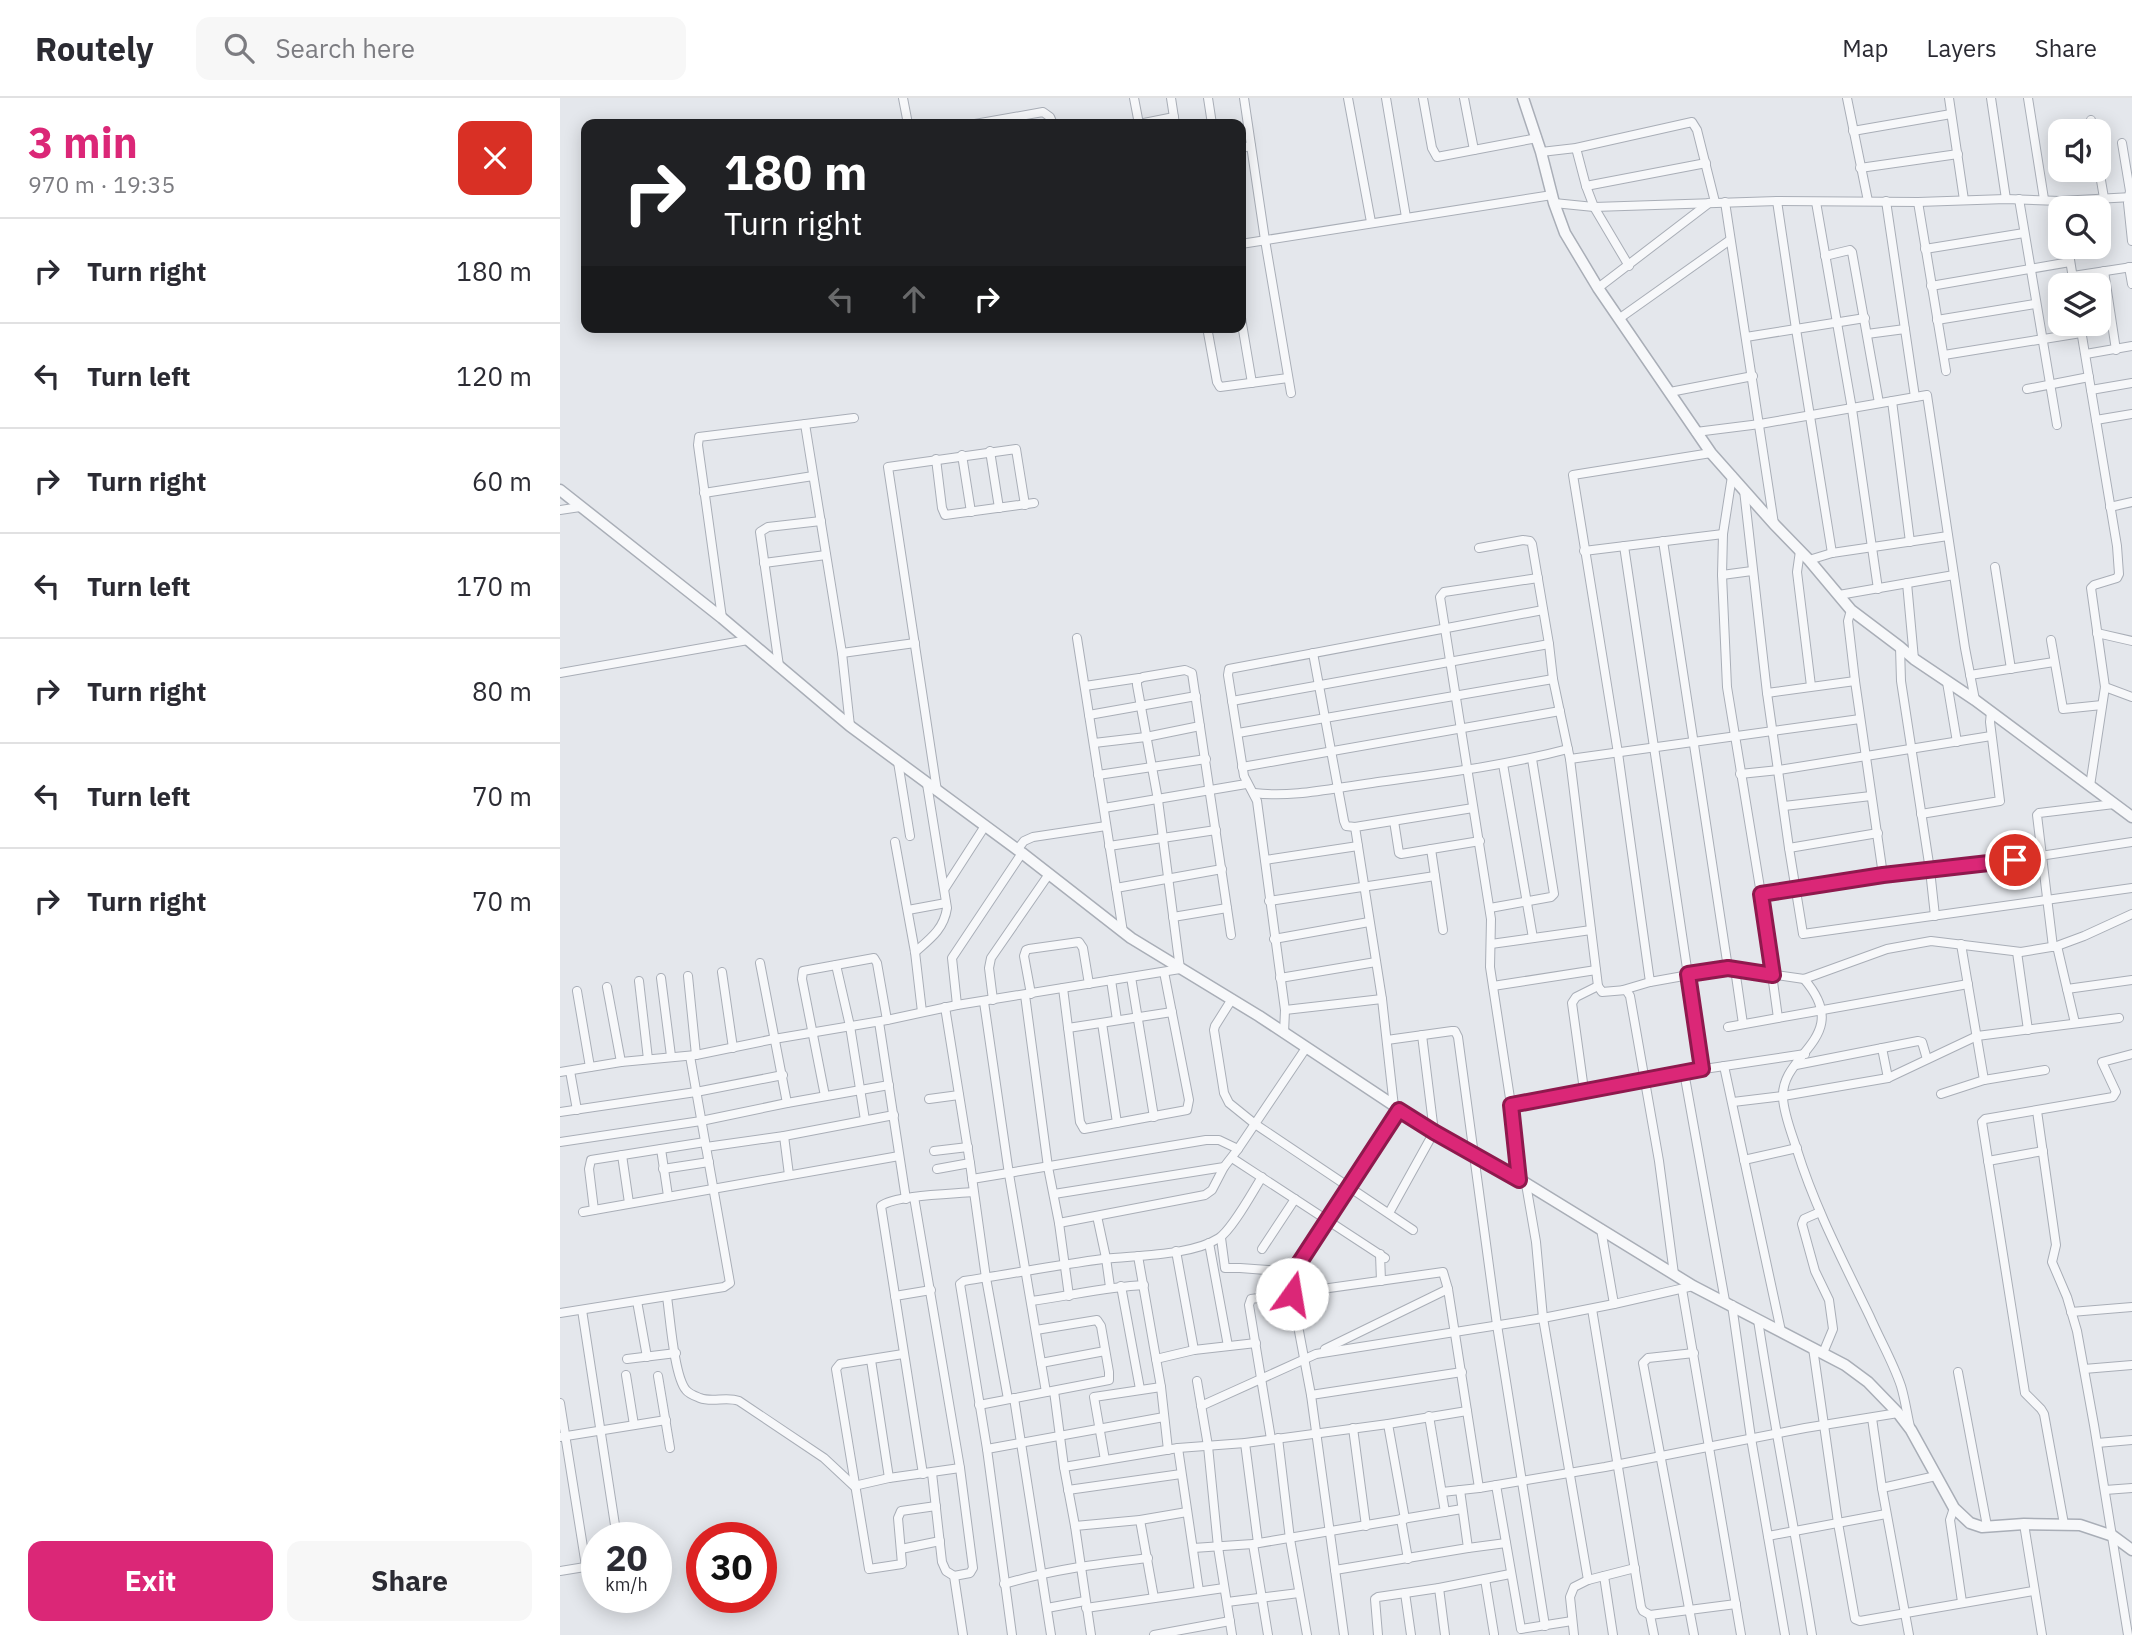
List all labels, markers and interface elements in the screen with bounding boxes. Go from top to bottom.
search box [196,17,686,80]
text: Routely [35,27,154,70]
icon: search [220,29,258,67]
text: Search here [276,31,415,65]
text: Map [1842,32,1889,64]
text: Layers [1927,32,1997,64]
text: Share [2035,32,2097,64]
text: 3 min [28,115,138,170]
map controls [2048,119,2111,336]
button: sound [2048,119,2111,182]
button: close [458,121,532,195]
text: 180 m [724,140,868,203]
icon: right [609,147,700,238]
text: 970 m · 19:35 [28,169,175,199]
button: search [2048,196,2111,259]
text: Turn right [724,202,862,244]
icon: right [28,252,66,290]
text: Turn right [87,254,206,288]
text: 180 m [456,254,532,288]
button: layers [2048,273,2111,336]
icon: left [822,280,860,318]
icon: ahead [895,280,933,318]
icon: right [968,280,1006,318]
icon: left [28,357,66,395]
text: Turn left [87,359,190,393]
text: 120 m [456,359,532,393]
icon: right [28,462,66,500]
text: Turn right [87,464,206,498]
text: 60 m [472,464,532,498]
icon: left [28,567,66,605]
text: Turn left [87,569,190,603]
text: 170 m [456,569,532,603]
icon: right [28,672,66,710]
text: Turn right [87,674,206,708]
text: 80 m [472,674,532,708]
icon: left [28,777,66,815]
text: Turn left [87,779,190,813]
text: 70 m [472,779,532,813]
pin [1985,830,2045,890]
icon: arrive [1996,841,2034,879]
icon: right [28,882,66,920]
text: Turn right [87,884,206,918]
text: 70 m [472,884,532,918]
position arrow [1255,1257,1329,1331]
speed limit sign: 30 [686,1522,777,1613]
text: 20 [605,1535,648,1581]
button: Exit [28,1541,273,1621]
button: Share [287,1541,532,1621]
text: km/h [605,1573,648,1596]

